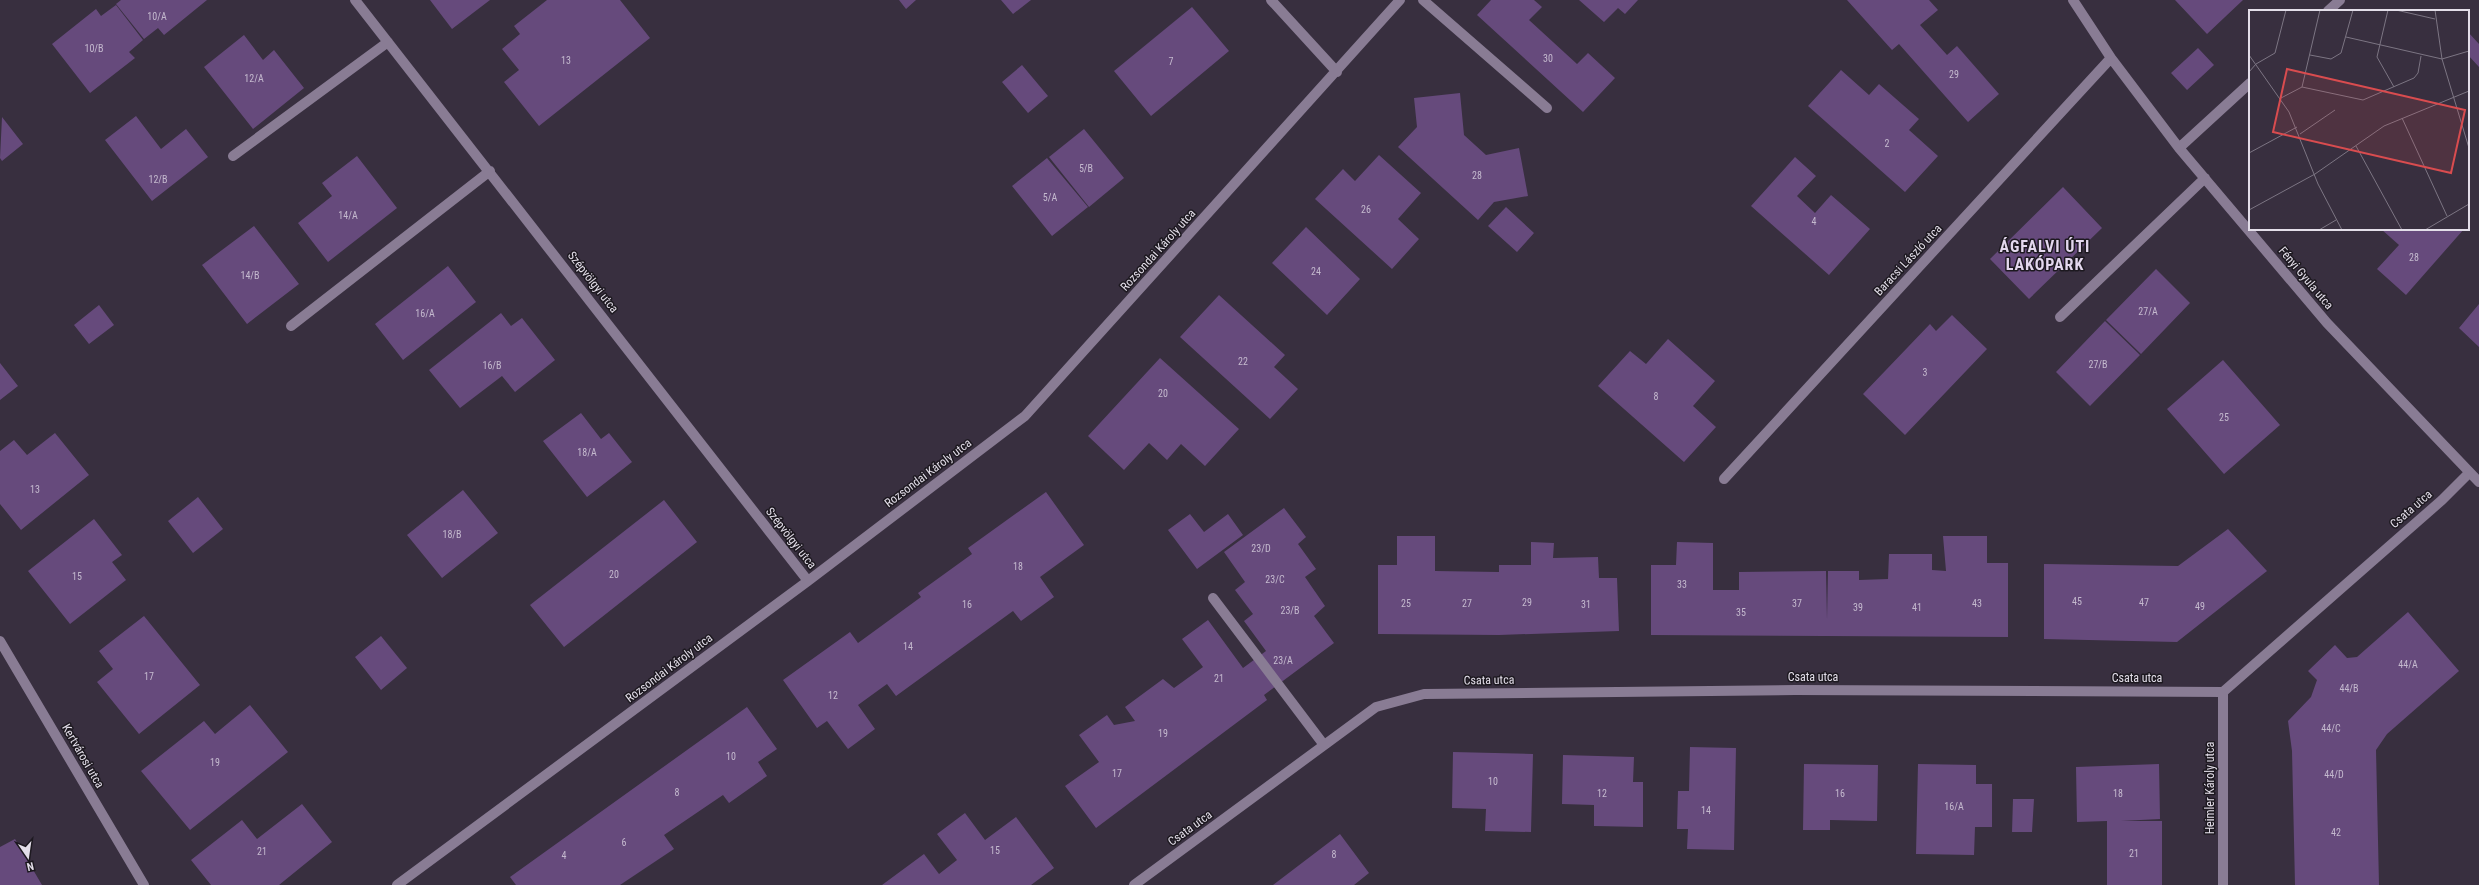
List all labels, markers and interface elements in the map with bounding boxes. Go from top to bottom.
inset map [2249,10,2469,230]
house number: 10/A [147,11,167,22]
house number: 10/B [84,43,104,54]
house number: 30 [1543,53,1553,64]
house number: 13 [561,55,571,66]
house number: 7 [1169,56,1174,67]
house number: 29 [1949,69,1959,80]
house number: 12/A [244,73,264,84]
house number: 2 [1885,138,1890,149]
house number: 5/B [1079,163,1093,174]
house number: 28 [1472,170,1482,181]
house number: 12/B [148,174,168,185]
house number: 5/A [1043,192,1057,203]
house number: 26 [1361,204,1371,215]
street label: Rozsondai Károly utca [1118,206,1199,294]
house number: 14/A [338,210,358,221]
house number: 4 [1812,216,1817,227]
street label: Baracsi László utca [1871,221,1945,299]
district label: ÁGFALVI ÚTI LAKÓPARK [2000,237,2090,274]
street label: Fényi Gyula utca [2276,244,2336,312]
street label: Szépvölgyi utca [565,249,621,316]
house number: 28 [2409,252,2419,263]
house number: 24 [1311,266,1321,277]
house number: 14/B [240,270,260,281]
house number: 27/A [2138,306,2158,317]
house number: 16/A [415,308,435,319]
house number: 22 [1238,356,1248,367]
house number: 27/B [2088,359,2108,370]
house number: 16/B [482,360,502,371]
house number: 3 [1923,367,1928,378]
house number: 20 [1158,388,1168,399]
house number: 8 [1654,391,1659,402]
house number: 25 [2219,412,2229,423]
street label: Rozsondai Károly utca [882,436,974,510]
house number: 18/A [577,447,597,458]
house number: 13 [30,484,40,495]
street label: Csata utca [2387,487,2435,531]
street label: Szépvölgyi utca [763,505,819,572]
house number: 18/B [442,529,462,540]
house number: 23/D [1251,543,1271,554]
house number: 18 [1013,561,1023,572]
house number: 20 [609,569,619,580]
house number: 15 [72,571,82,582]
house number: 23/C [1265,574,1285,585]
house number: 33 [1677,579,1687,590]
house number: 45 [2072,596,2082,607]
house number: 29 [1522,597,1532,608]
house number: 47 [2139,597,2149,608]
house number: 25 [1401,598,1411,609]
house number: 27 [1462,598,1472,609]
house number: 37 [1792,598,1802,609]
house number: 43 [1972,598,1982,609]
house number: 16 [962,599,972,610]
house number: 31 [1581,599,1591,610]
house number: 49 [2195,601,2205,612]
house number: 39 [1853,602,1863,613]
house number: 41 [1912,602,1922,613]
house number: 23/B [1280,605,1300,616]
house number: 35 [1736,607,1746,618]
street label: Rozsondai Károly utca [623,631,715,705]
house number: 14 [903,641,913,652]
house number: 23/A [1273,655,1293,666]
house number: 44/A [2398,659,2418,670]
street label: Csata utca [1788,670,1839,684]
house number: 17 [144,671,154,682]
street label: Csata utca [2112,671,2163,685]
house number: 21 [1214,673,1224,684]
street label: Csata utca [1464,673,1515,687]
house number: 44/B [2339,683,2359,694]
house number: 12 [828,690,838,701]
street label: Kertvárosi utca [59,722,107,791]
house number: 44/C [2321,723,2341,734]
house number: 19 [1158,728,1168,739]
street label: Heimler Károly utca [2203,741,2217,834]
house number: 10 [726,751,736,762]
house number: 19 [210,757,220,768]
house number: 17 [1112,768,1122,779]
house number: 44/D [2324,769,2344,780]
house number: 10 [1488,776,1498,787]
house number: 8 [675,787,680,798]
house number: 12 [1597,788,1607,799]
house number: 16 [1835,788,1845,799]
house number: 18 [2113,788,2123,799]
house number: 16/A [1944,801,1964,812]
house number: 14 [1701,805,1711,816]
street label: Csata utca [1165,807,1215,849]
house number: 42 [2331,827,2341,838]
north arrow [8,837,48,877]
house number: 6 [622,837,627,848]
house number: 15 [990,845,1000,856]
house number: 21 [257,846,267,857]
house number: 21 [2129,848,2139,859]
house number: 8 [1332,849,1337,860]
house number: 4 [562,850,567,861]
text: N [25,859,35,873]

